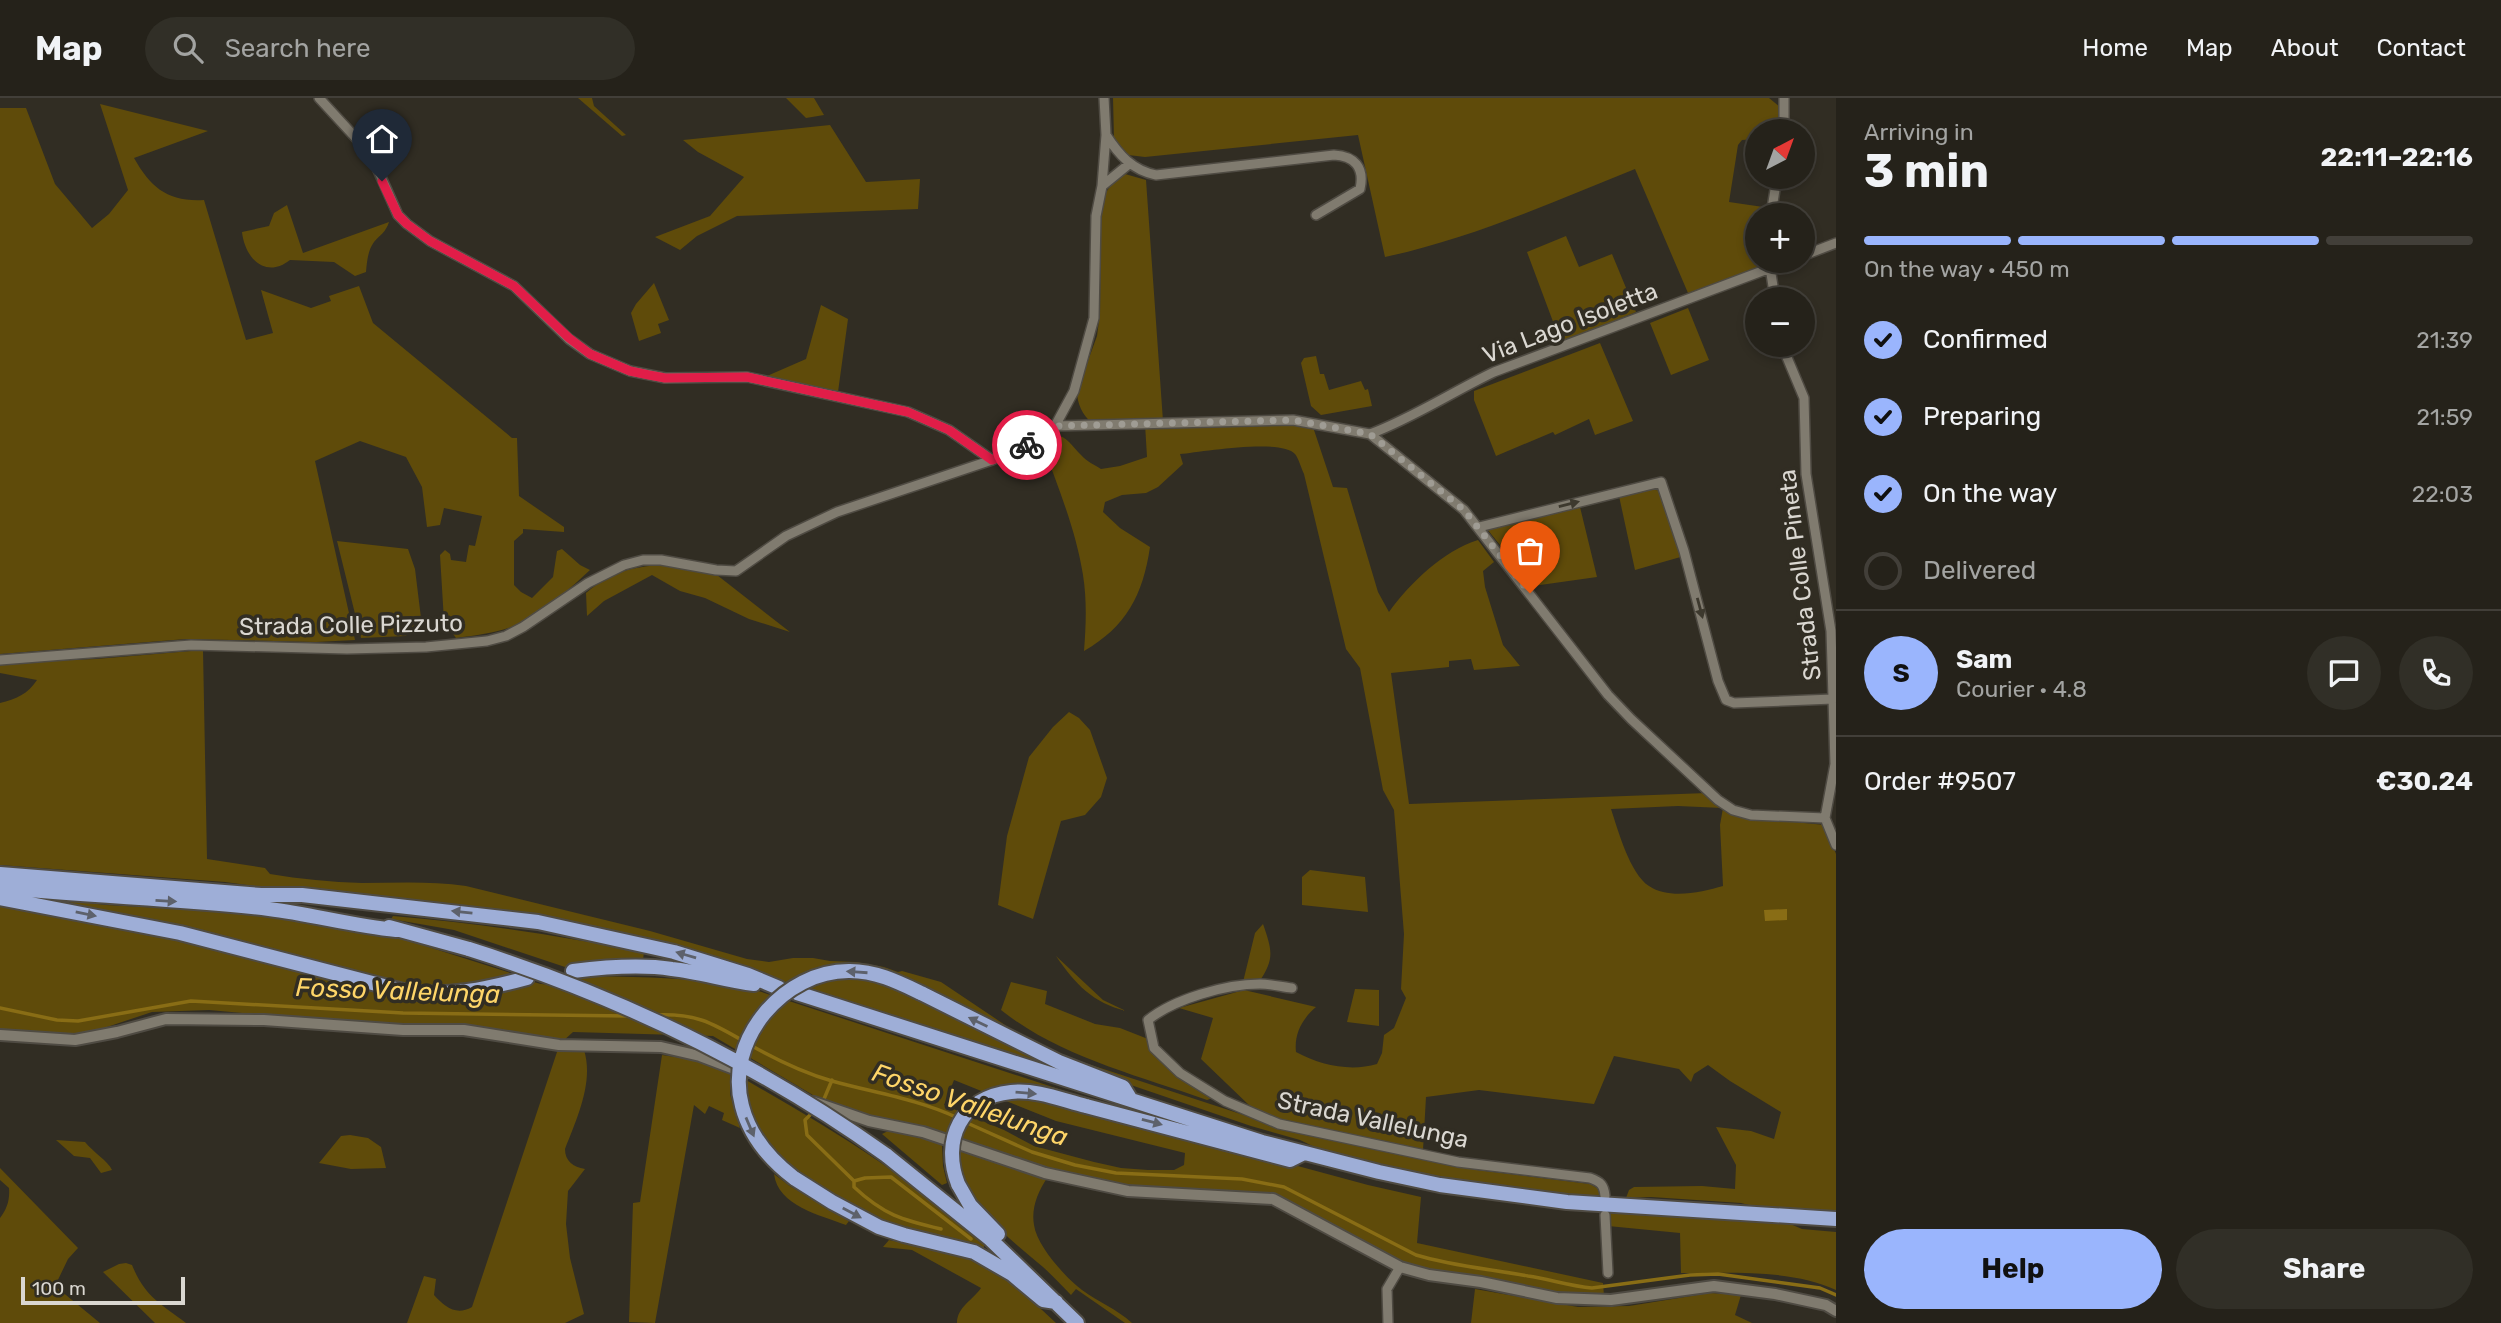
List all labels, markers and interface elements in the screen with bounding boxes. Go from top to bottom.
search box [145,17,635,80]
text: Map [35,29,103,68]
icon: search [169,29,207,67]
text: Search here [225,33,370,64]
text: Home [2082,34,2148,62]
text: Map [2186,34,2233,62]
text: About [2271,34,2339,62]
text: Contact [2377,34,2466,62]
pin [352,109,412,181]
text: Arriving in [1864,118,1974,146]
north arrow [1745,119,1815,189]
map controls [1745,119,1815,357]
icon: home [363,120,401,158]
text: 22:11–22:16 [2320,142,2473,173]
text: 3 min [1864,144,1989,199]
button: + [1745,203,1815,273]
text: On the way · 450 m [1864,255,2070,283]
street label: Via Lago Isoletta [1479,277,1661,369]
button: − [1745,287,1815,357]
icon: check [1864,321,1902,359]
text: Confirmed [1923,324,2048,355]
text: 21:39 [2416,326,2473,354]
icon: check [1864,398,1902,436]
text: Preparing [1923,401,2041,432]
text: 21:59 [2416,403,2473,431]
courier [992,410,1062,480]
icon: bike [1008,426,1046,464]
street label: Strada Colle Pineta [1773,468,1827,682]
icon: check [1864,475,1902,513]
text: On the way [1923,478,2057,509]
text: 22:03 [2412,480,2473,508]
one-way arrow [1558,498,1580,509]
pin [1500,521,1560,593]
icon: bag [1511,532,1549,570]
text: Delivered [1923,555,2036,586]
one-way arrow [1695,598,1705,619]
street label: Strada Colle Pizzuto [239,609,463,641]
button: chat [2307,636,2381,710]
button: phone [2399,636,2473,710]
text: Sam [1956,644,2012,675]
text: S [1892,658,1910,689]
text: Courier · 4.8 [1956,675,2087,703]
text: Order #9507 [1864,766,2016,797]
text: €30.24 [2376,766,2473,797]
one-way arrow [155,895,177,906]
one-way arrow [451,906,473,917]
one-way arrow [75,908,97,919]
one-way arrow [674,949,696,960]
one-way arrow [846,966,868,977]
water label: Fosso Vallelunga [295,972,501,1010]
one-way arrow [968,1016,988,1027]
water label: Fosso Vallelunga [868,1057,1072,1153]
street label: Strada Vallelunga [1275,1086,1471,1154]
one-way arrow [1015,1088,1037,1099]
one-way arrow [744,1117,756,1137]
one-way arrow [1142,1118,1163,1128]
one-way arrow [843,1207,862,1219]
button: Help [1864,1229,2162,1309]
button: Share [2176,1229,2473,1309]
scale bar [21,1274,186,1306]
text: 100 m [32,1277,86,1300]

